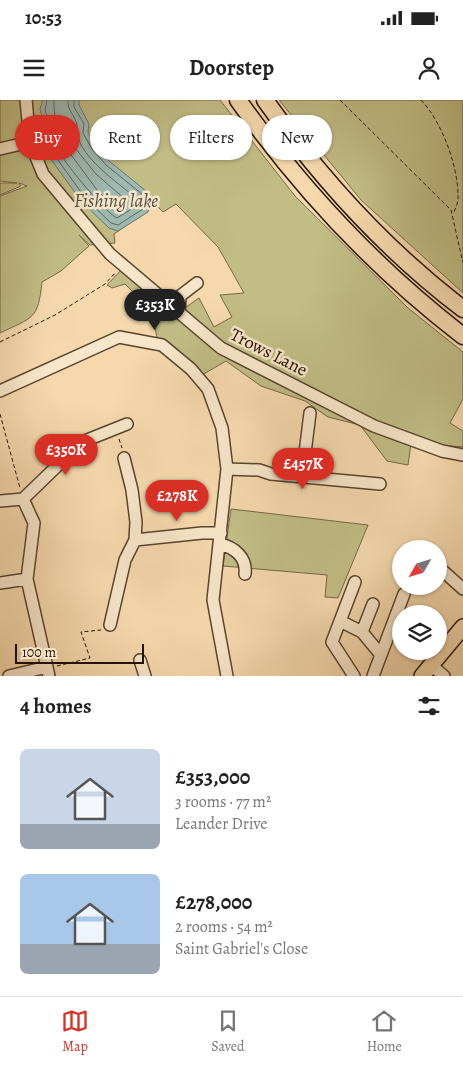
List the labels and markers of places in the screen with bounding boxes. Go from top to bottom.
pin: £353K [120,288,190,331]
pin: £350K [31,434,101,476]
pin: £457K [268,448,338,490]
pin: £278K [142,480,212,522]

